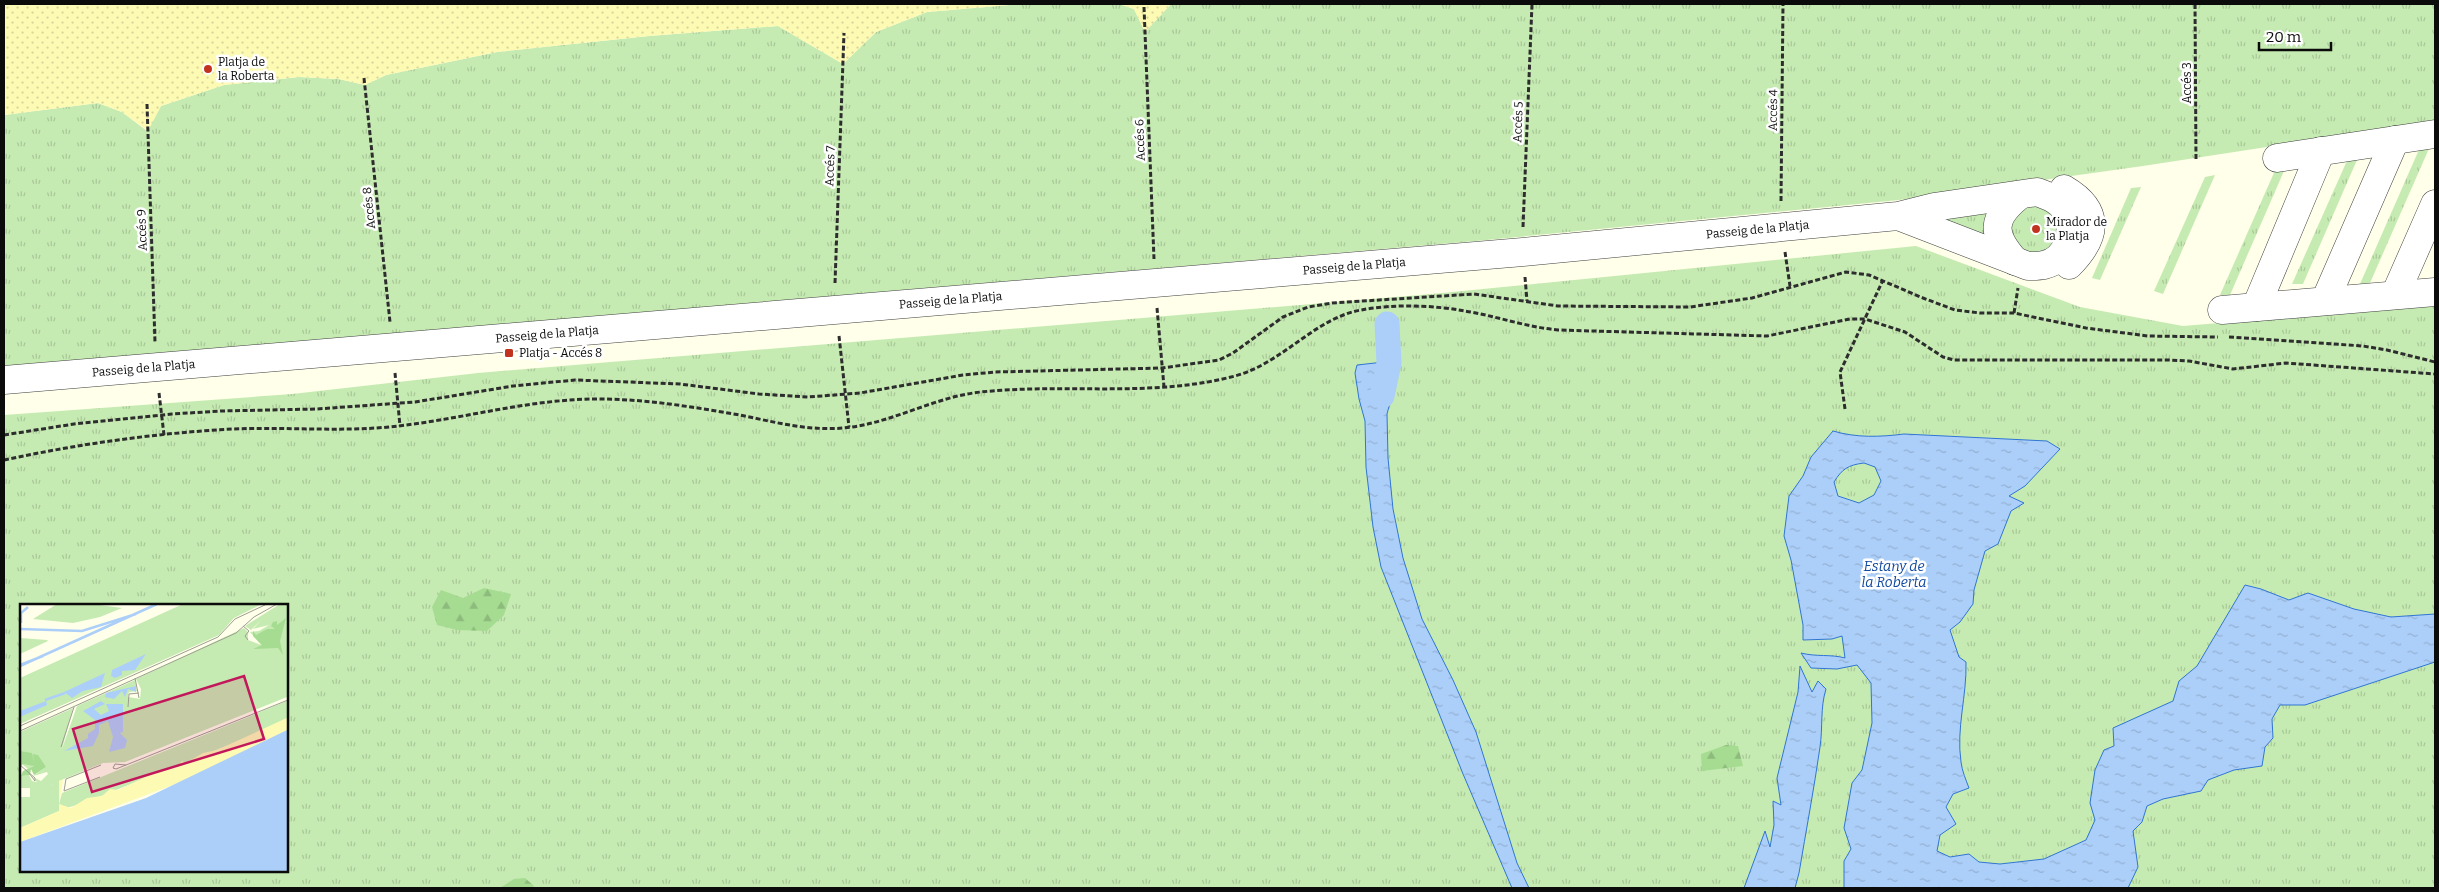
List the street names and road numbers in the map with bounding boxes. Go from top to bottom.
street label: Accés 3 [2180,62,2194,104]
street label: Accés 4 [1766,89,1780,131]
street label: Accés 5 [1510,101,1526,143]
street label: Accés 6 [1132,119,1148,161]
street label: Accés 7 [822,145,838,187]
street label: Accés 8 [360,186,378,230]
street label: Accés 9 [134,209,150,251]
street label: Passeig de la Platja [1705,218,1810,241]
street label: Passeig de la Platja [1302,255,1407,278]
street label: Passeig de la Platja [898,289,1003,312]
street label: Passeig de la Platja [495,323,600,346]
street label: Passeig de la Platja [91,357,196,380]

